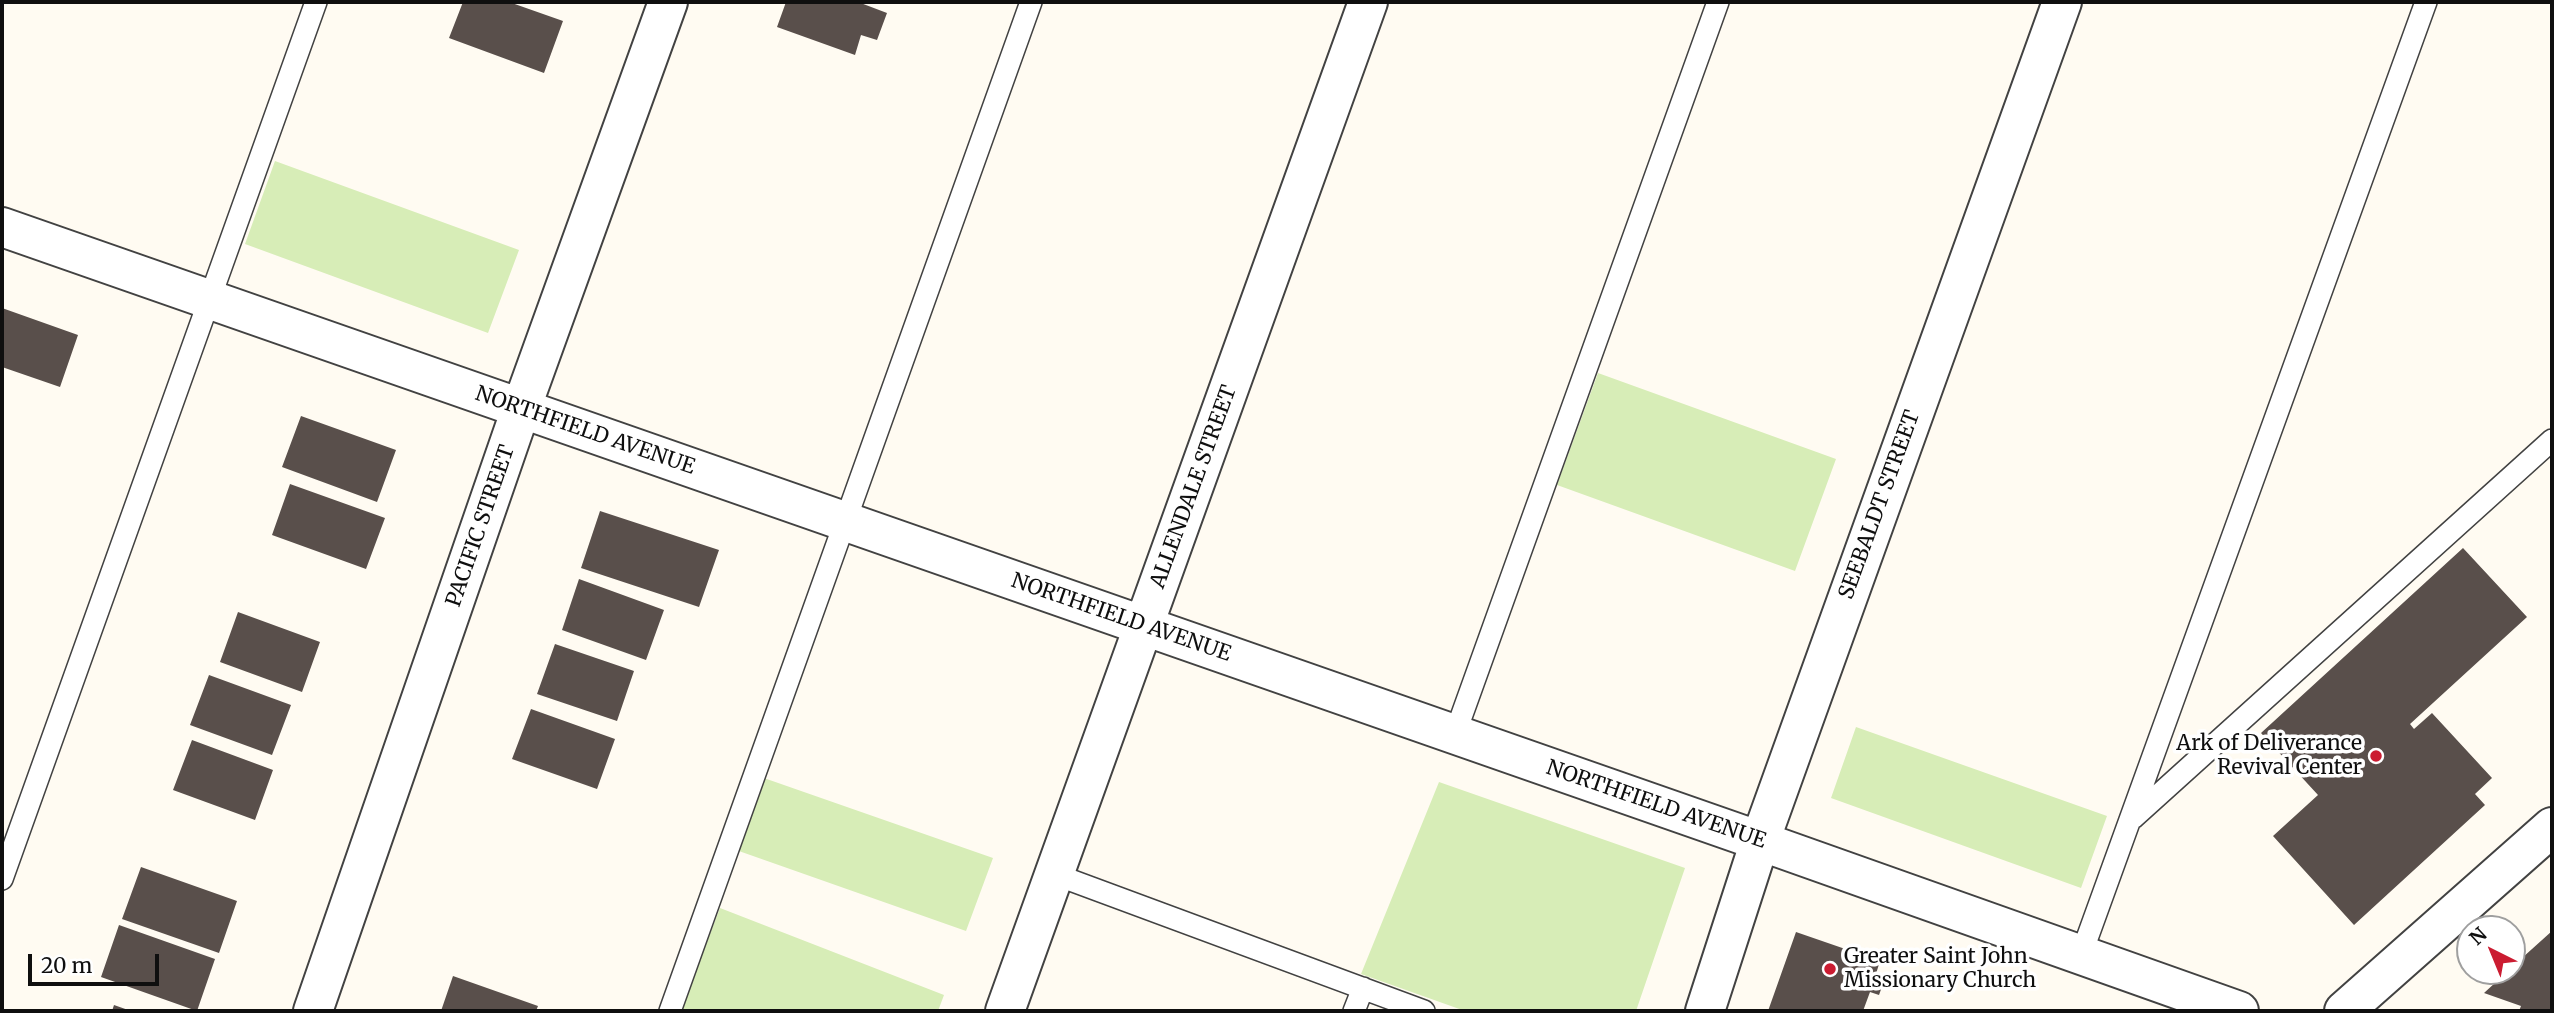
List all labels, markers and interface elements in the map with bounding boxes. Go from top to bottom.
street label: NORTHFIELD AVENUE [472,382,698,480]
street label: ALLENDALE STREET [1146,382,1242,592]
street label: SEEBALDT STREET [1834,407,1926,603]
street label: PACIFIC STREET [442,442,520,610]
street label: NORTHFIELD AVENUE [1008,569,1234,667]
place label: Ark of Deliverance Revival Center [2176,731,2362,781]
marker: Ark of Deliverance Revival Center [2368,748,2384,764]
street label: NORTHFIELD AVENUE [1543,756,1769,854]
north arrow [2456,915,2526,985]
text: N [2464,922,2492,950]
scale bar [32,940,163,984]
place label: Greater Saint John Missionary Church [1844,944,2036,994]
text: 20 m [41,952,92,979]
marker: Greater Saint John Missionary Church [1822,961,1838,977]

